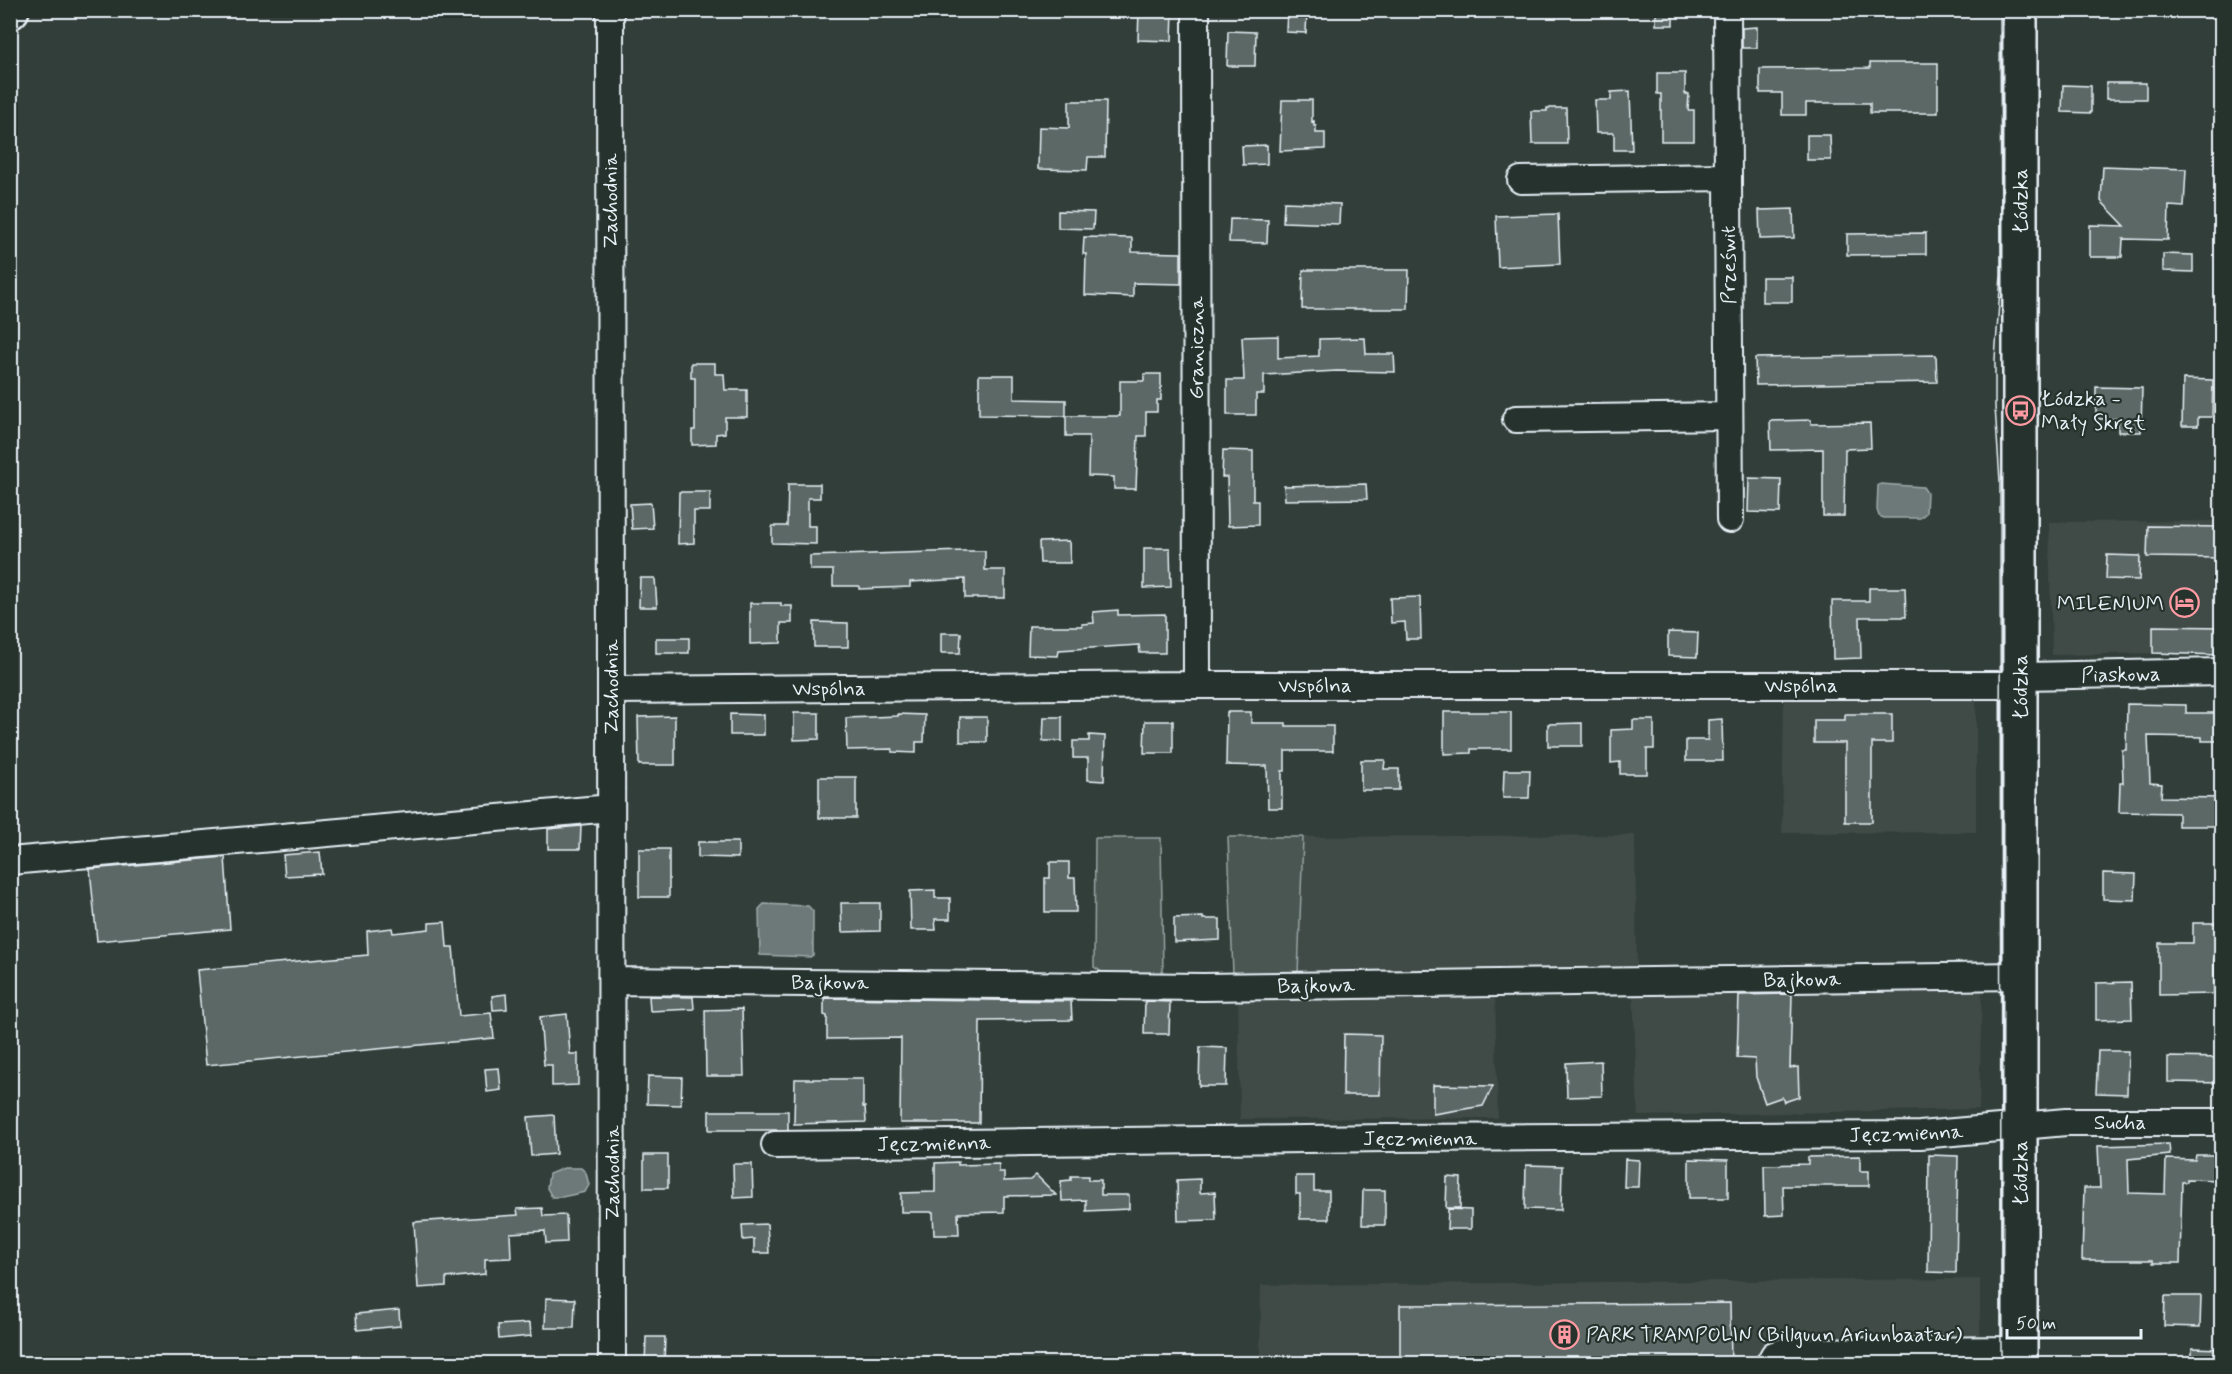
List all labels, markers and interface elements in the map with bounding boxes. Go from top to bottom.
street label: Zachodnia [597,153,625,249]
street label: Łódzka [2007,169,2035,233]
street label: Prześwit [1715,226,1743,304]
street label: Graniczna [1183,296,1211,400]
place label: Łódzka - Mały Skręt [2041,385,2146,437]
bus stop icon: Łódzka - Mały Skręt [2004,394,2036,426]
hotel icon: MILENIUM [2169,587,2201,619]
place label: MILENIUM [2057,590,2164,618]
street label: Zachodnia [598,639,626,735]
street label: Łódzka [2007,655,2035,719]
street label: Piaskowa [2081,660,2161,690]
street label: Wspólna [1278,672,1352,700]
street label: Wspólna [1764,672,1838,700]
street label: Wspólna [792,675,866,703]
street label: Bajkowa [1763,965,1842,995]
street label: Bajkowa [791,969,869,997]
street label: Bajkowa [1277,971,1356,1001]
street label: Sucha [2094,1109,2146,1137]
street label: Jęczmienna [1849,1118,1964,1150]
street label: Zachodnia [599,1125,627,1221]
street label: Jęczmienna [1363,1125,1477,1153]
street label: Jęczmienna [877,1129,992,1159]
street label: Łódzka [2007,1141,2035,1205]
scale bar [2007,1302,2140,1340]
text: 50 m [2016,1312,2056,1336]
building icon: PARK TRAMPOLIN (Billguun Ariunbaatar) [1549,1318,1581,1350]
place label: PARK TRAMPOLIN (Billguun Ariunbaatar) [1586,1321,1963,1349]

